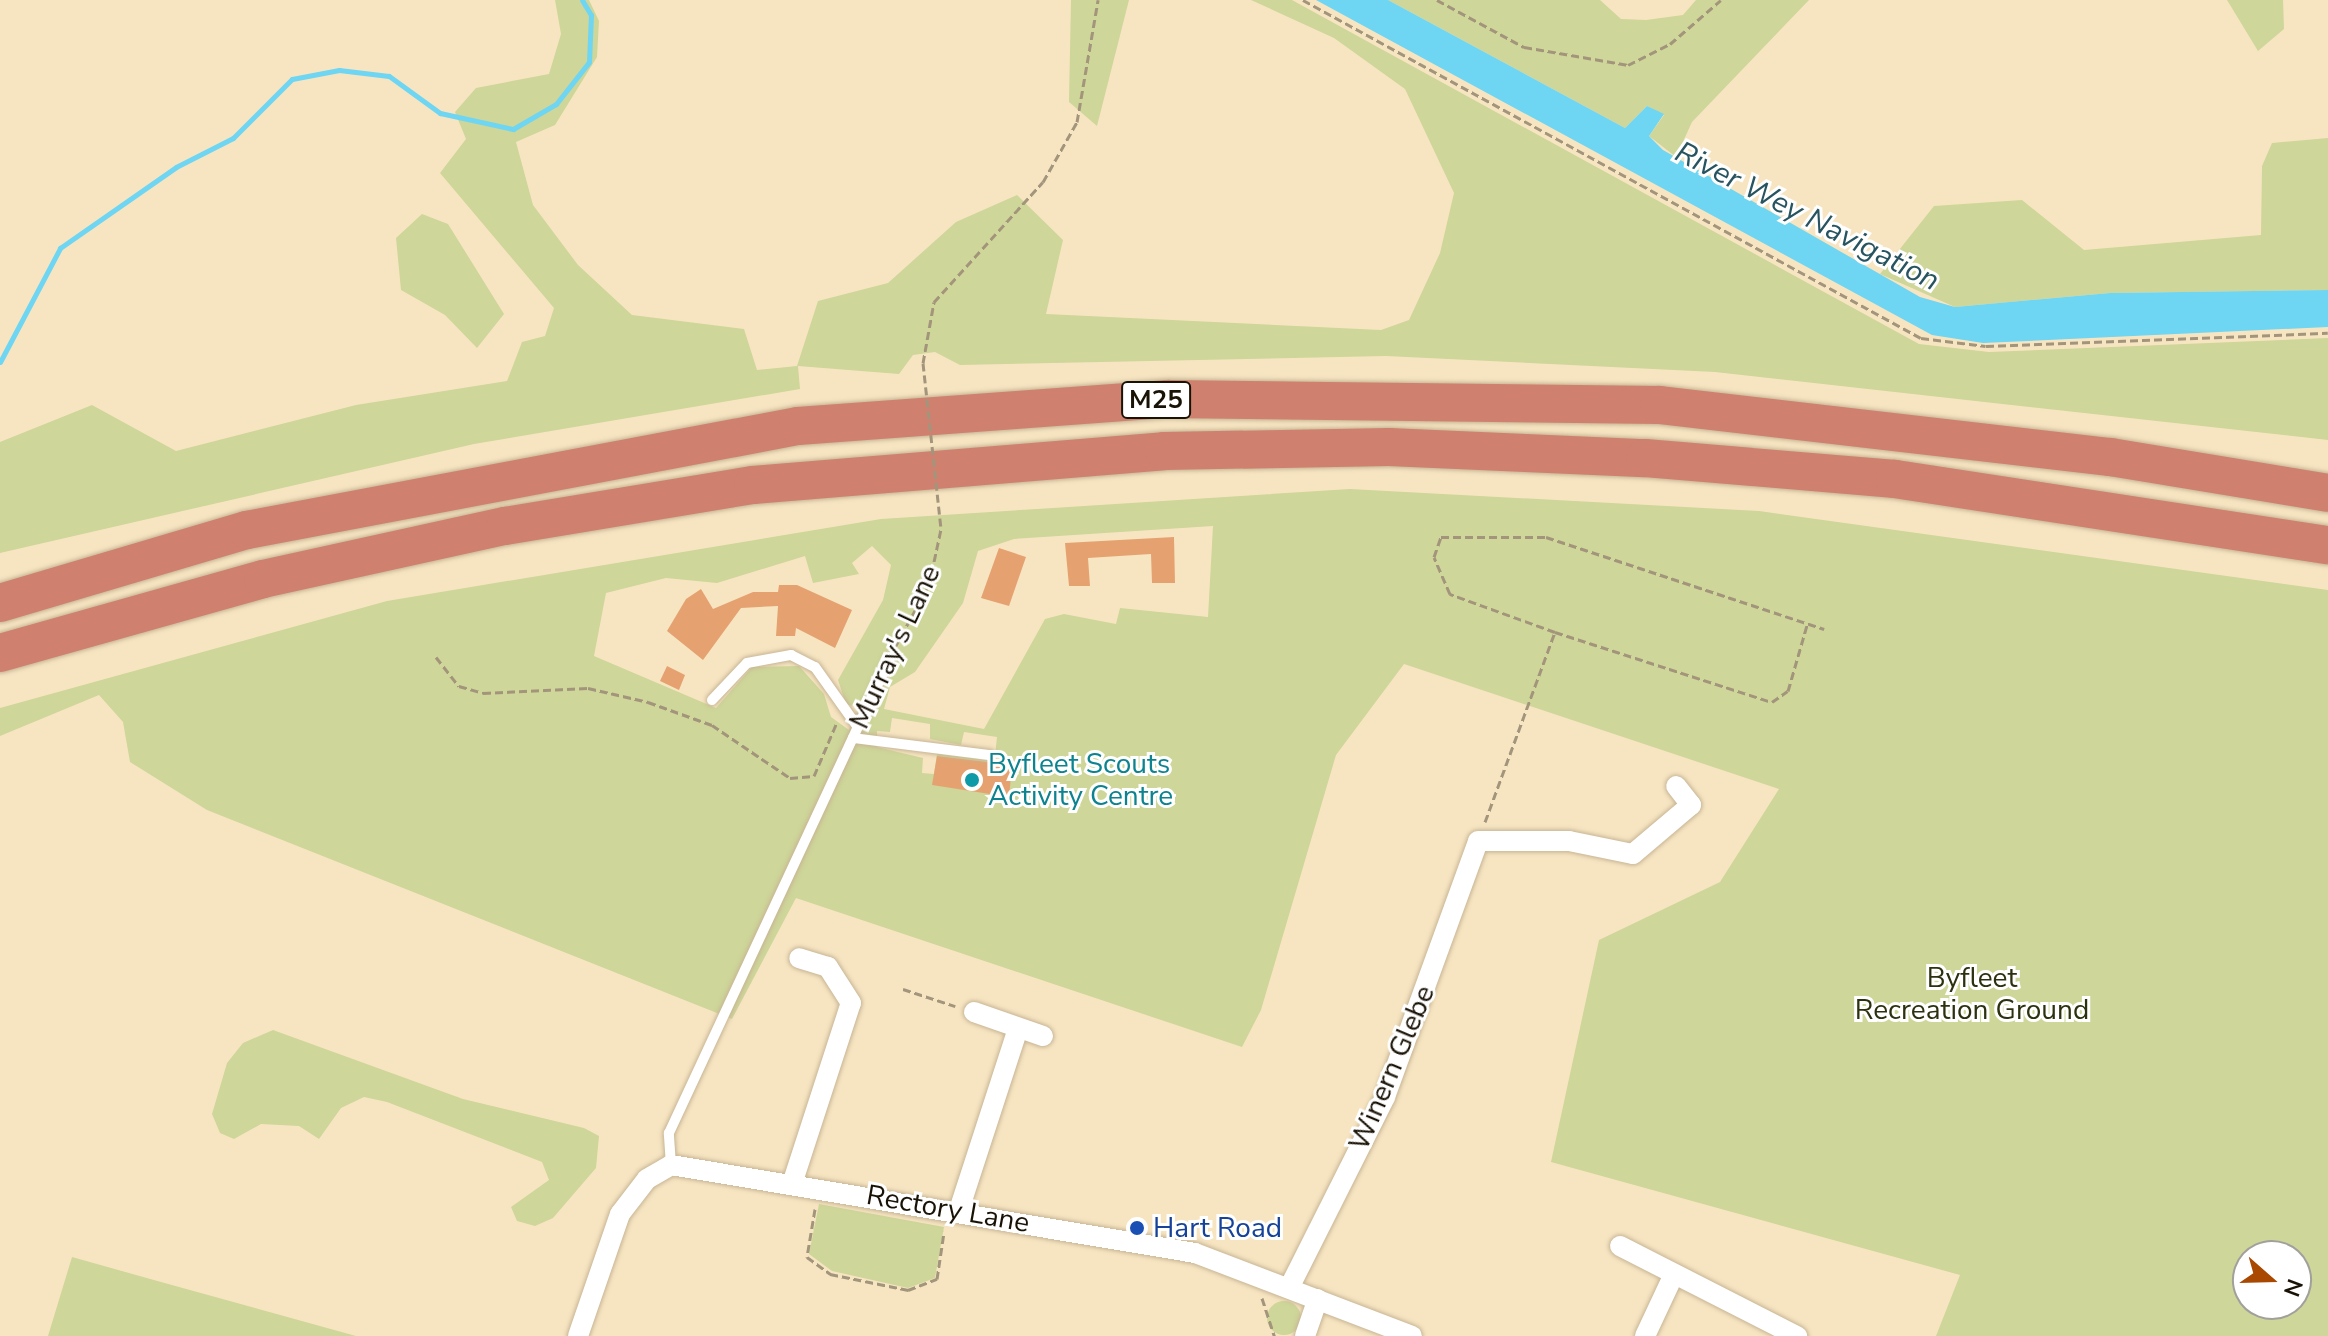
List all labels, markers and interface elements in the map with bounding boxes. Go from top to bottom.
water label: River Wey Navigation [1669,135,1945,299]
road number: M25 [1120,378,1192,422]
street label: Murray's Lane [843,560,947,734]
place label: Byfleet Scouts Activity Centre [988,747,1173,813]
marker: Byfleet Scouts Activity Centre [963,771,981,789]
park label: Byfleet Recreation Ground [1855,961,2089,1027]
street label: Winern Glebe [1342,981,1442,1155]
street label: Rectory Lane [864,1178,1032,1240]
place label: Hart Road [1153,1211,1282,1245]
marker: Hart Road [1128,1219,1146,1237]
north arrow [2232,1240,2312,1320]
text: N [2276,1275,2310,1300]

